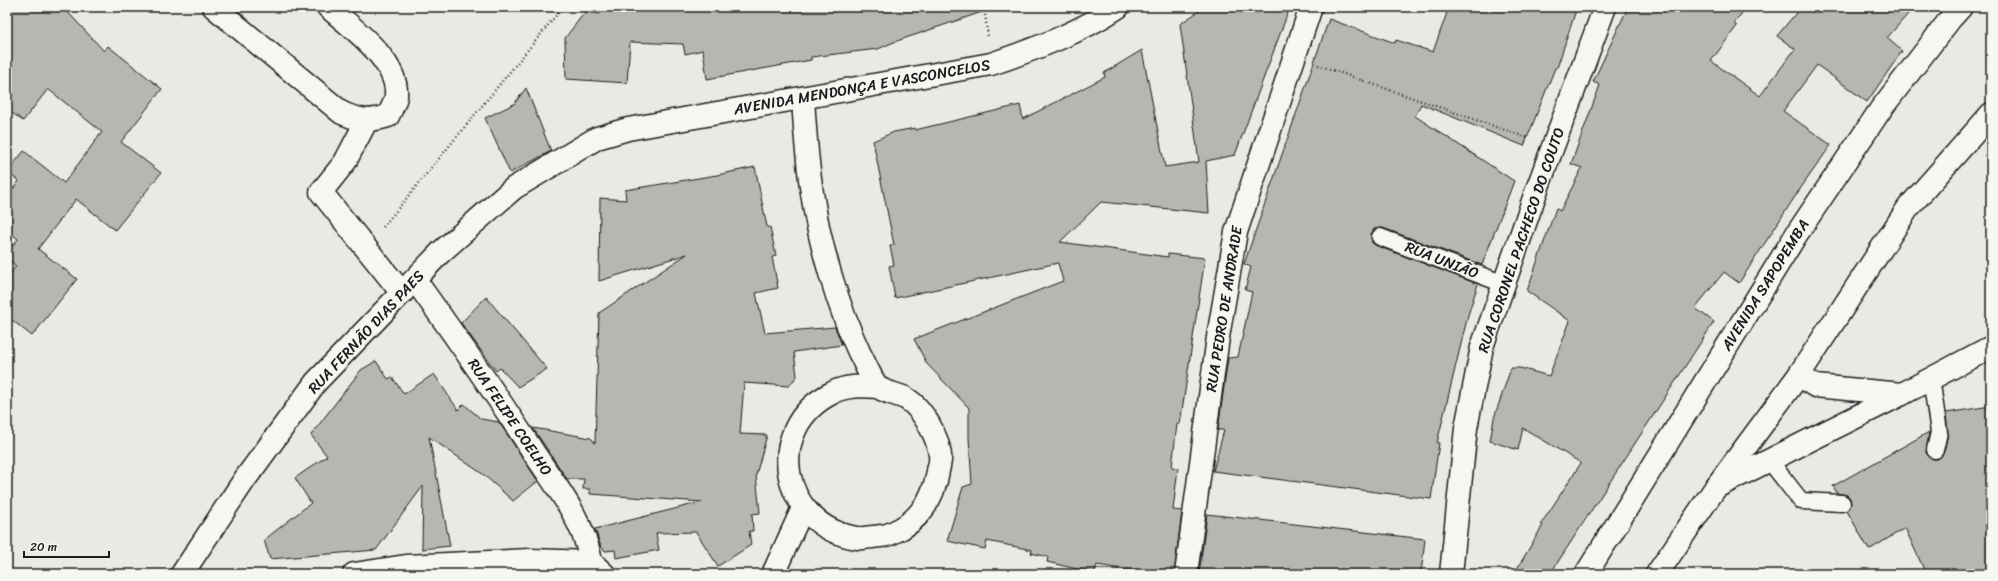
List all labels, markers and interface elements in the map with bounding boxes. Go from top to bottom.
street label: AVENIDA MENDONÇA E VASCONCELOS [731,52,993,123]
street label: RUA CORONEL PACHECO DO COUTO [1470,124,1572,356]
street label: AVENIDA SAPOPEMBA [1713,214,1816,357]
street label: RUA PEDRO DE ANDRADE [1198,223,1250,394]
street label: RUA UNIÃO [1401,234,1483,286]
street label: RUA FERNÃO DIAS PAES [301,264,431,400]
street label: RUA FELIPE COELHO [461,353,559,481]
scale bar [24,533,109,559]
text: 20 m [30,536,57,558]

